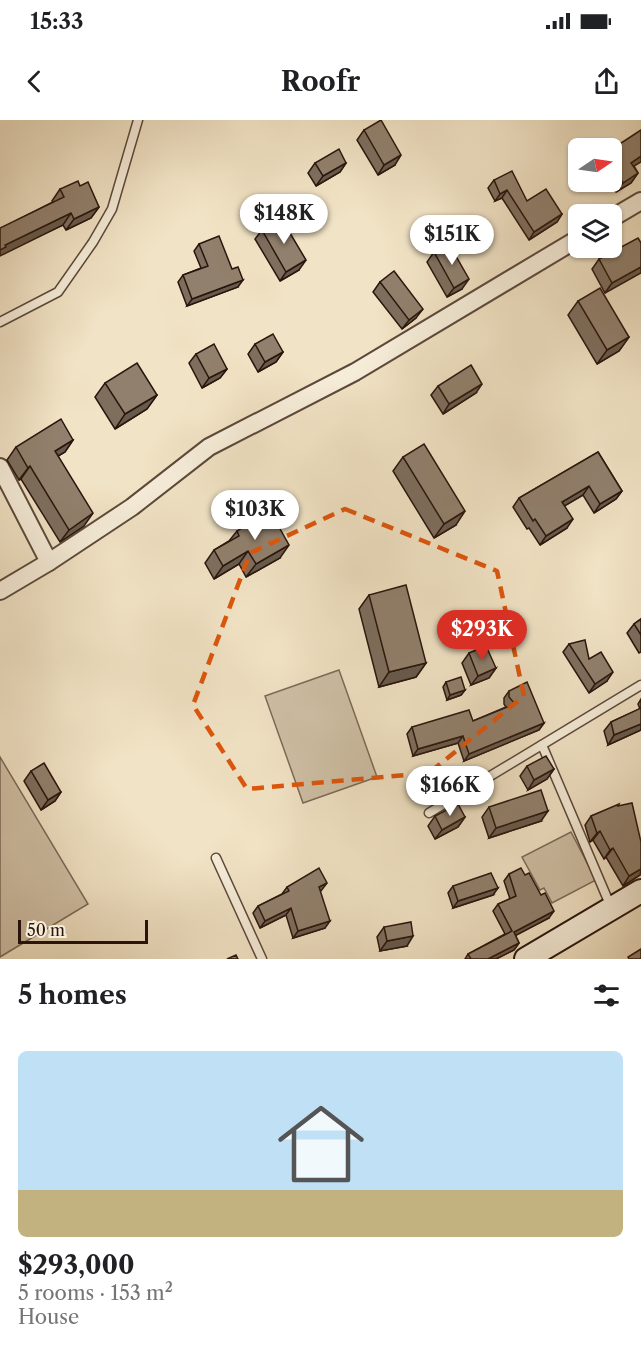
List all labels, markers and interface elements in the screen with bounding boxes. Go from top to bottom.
text: 15:33 [30,8,83,35]
icon: back [18,65,51,98]
text: Roofr [281,65,360,98]
icon: share [590,65,623,98]
north arrow [568,138,622,192]
map controls [568,138,622,258]
pin: $148K [242,194,326,245]
text: $148K [254,201,314,225]
button: layers [568,204,622,258]
pin: $151K [410,215,494,266]
text: $151K [424,222,480,246]
pin: $103K [213,490,297,541]
text: $103K [225,497,285,521]
pin: $293K [440,610,524,661]
text: $293K [451,617,513,641]
pin: $166K [408,766,492,817]
text: $166K [420,773,480,797]
scale bar [18,917,148,944]
text: 50 m [27,920,65,940]
text: 5 homes [18,979,127,1011]
icon: filters [590,979,623,1012]
icon: home [267,1090,375,1198]
text: $293,000 [18,1249,135,1281]
text: 5 rooms · 153 m² [18,1281,173,1305]
text: House [18,1305,79,1329]

